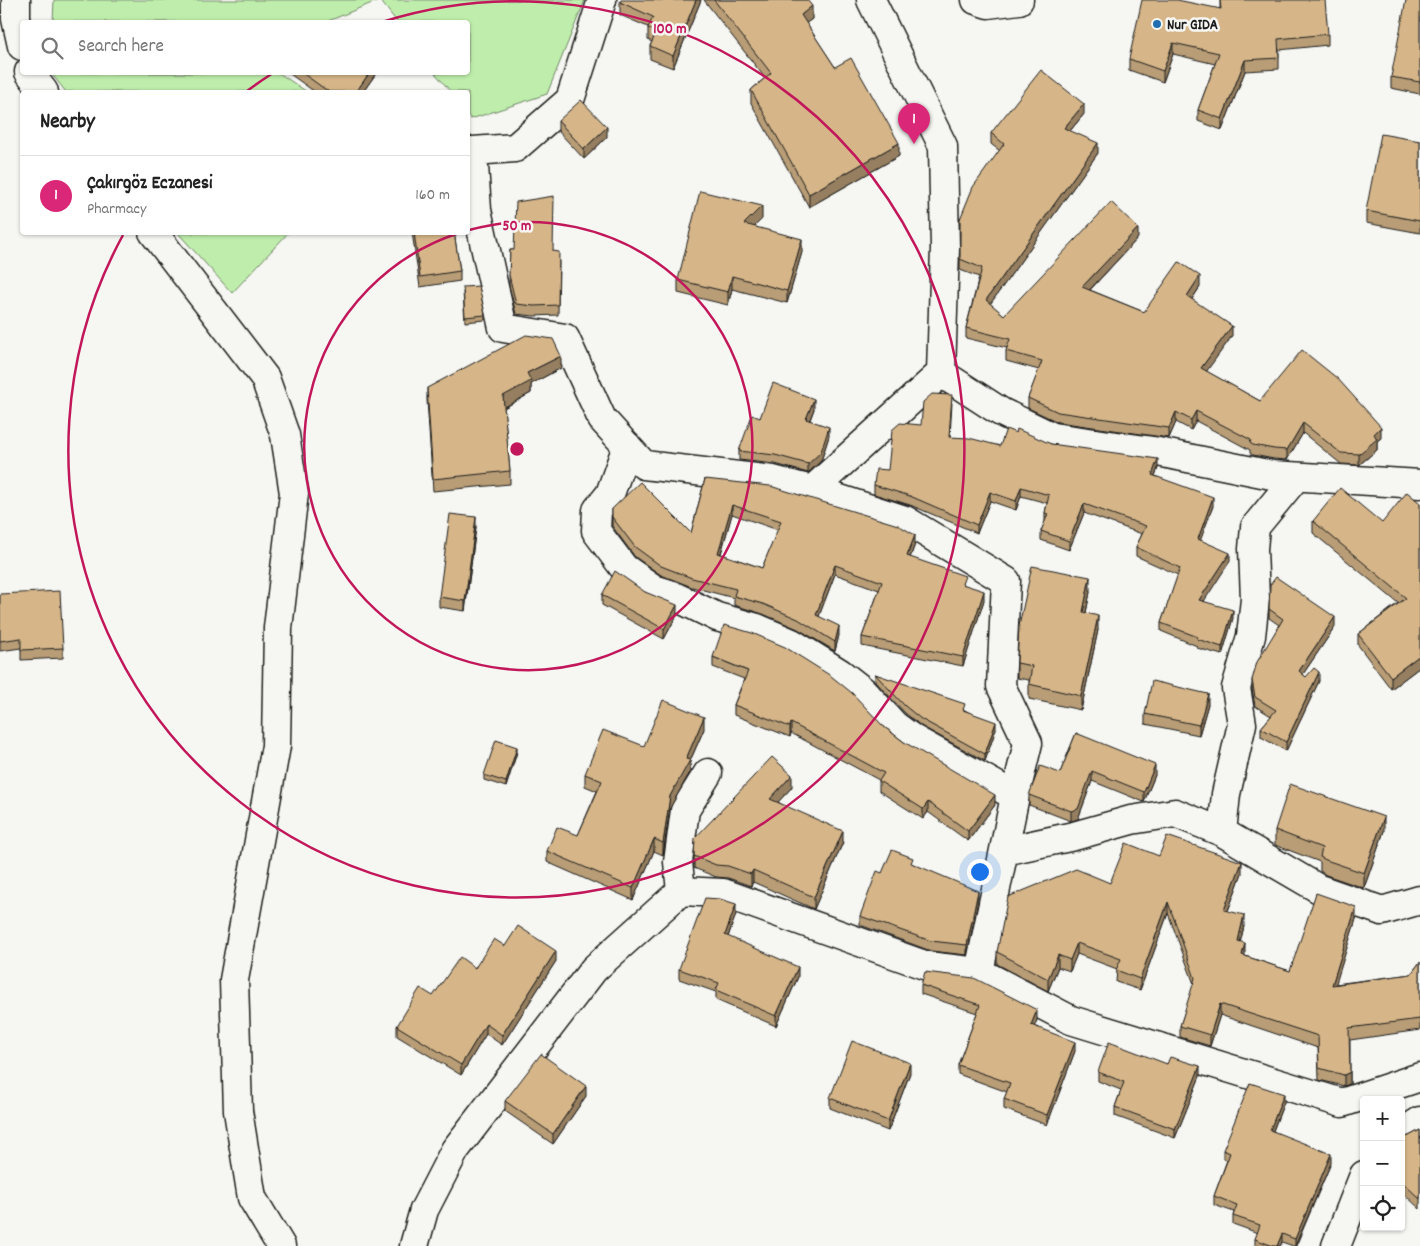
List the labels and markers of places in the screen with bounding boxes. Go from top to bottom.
place label: Nur GIDA [1167,15,1218,37]
marker: Nur GIDA [1151,18,1163,30]
pin: 1 [898,103,930,144]
centre of rings [508,440,526,458]

